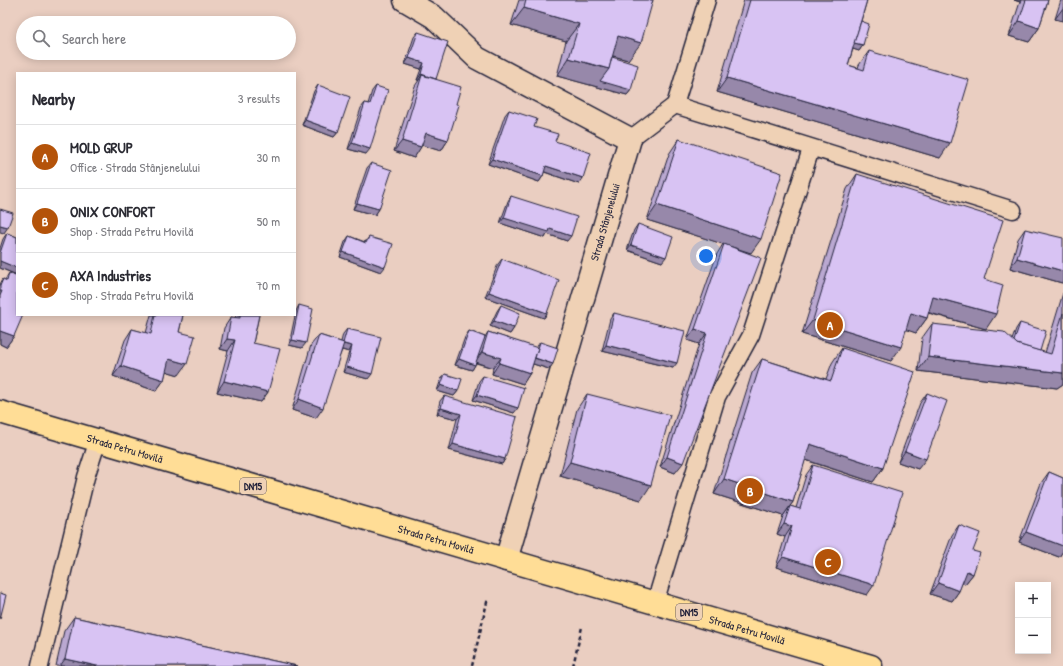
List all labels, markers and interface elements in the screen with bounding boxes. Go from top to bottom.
search box [16,16,296,60]
icon: search [30,27,52,49]
text: Search here [62,28,126,49]
text: Nearby [32,87,75,110]
text: 3 results [238,89,280,107]
text: MOLD GRUP [70,137,133,158]
text: A [42,148,48,166]
text: 30 m [257,148,280,166]
text: Office · Strada Stânjenelului [70,158,200,176]
street label: Strada Stânjenelului [587,182,623,262]
text: ONIX CONFORT [70,201,155,222]
text: B [42,212,48,230]
text: 50 m [257,212,280,230]
text: Shop · Strada Petru Movilă [70,222,193,240]
your location [696,246,716,266]
text: AXA Industries [70,265,151,286]
text: C [41,276,49,294]
text: 70 m [256,276,280,294]
text: Shop · Strada Petru Movilă [70,286,193,304]
pin: A [817,310,843,340]
street label: Strada Petru Movilă [85,431,165,466]
pin: B [737,476,763,506]
road number: DN15 [240,478,266,494]
street label: Strada Petru Movilă [396,521,476,557]
pin: C [815,547,841,577]
map controls [1015,582,1051,654]
button: + [1015,582,1051,618]
road number: DN15 [676,604,702,620]
street label: Strada Petru Movilă [707,612,787,648]
button: − [1015,618,1051,654]

